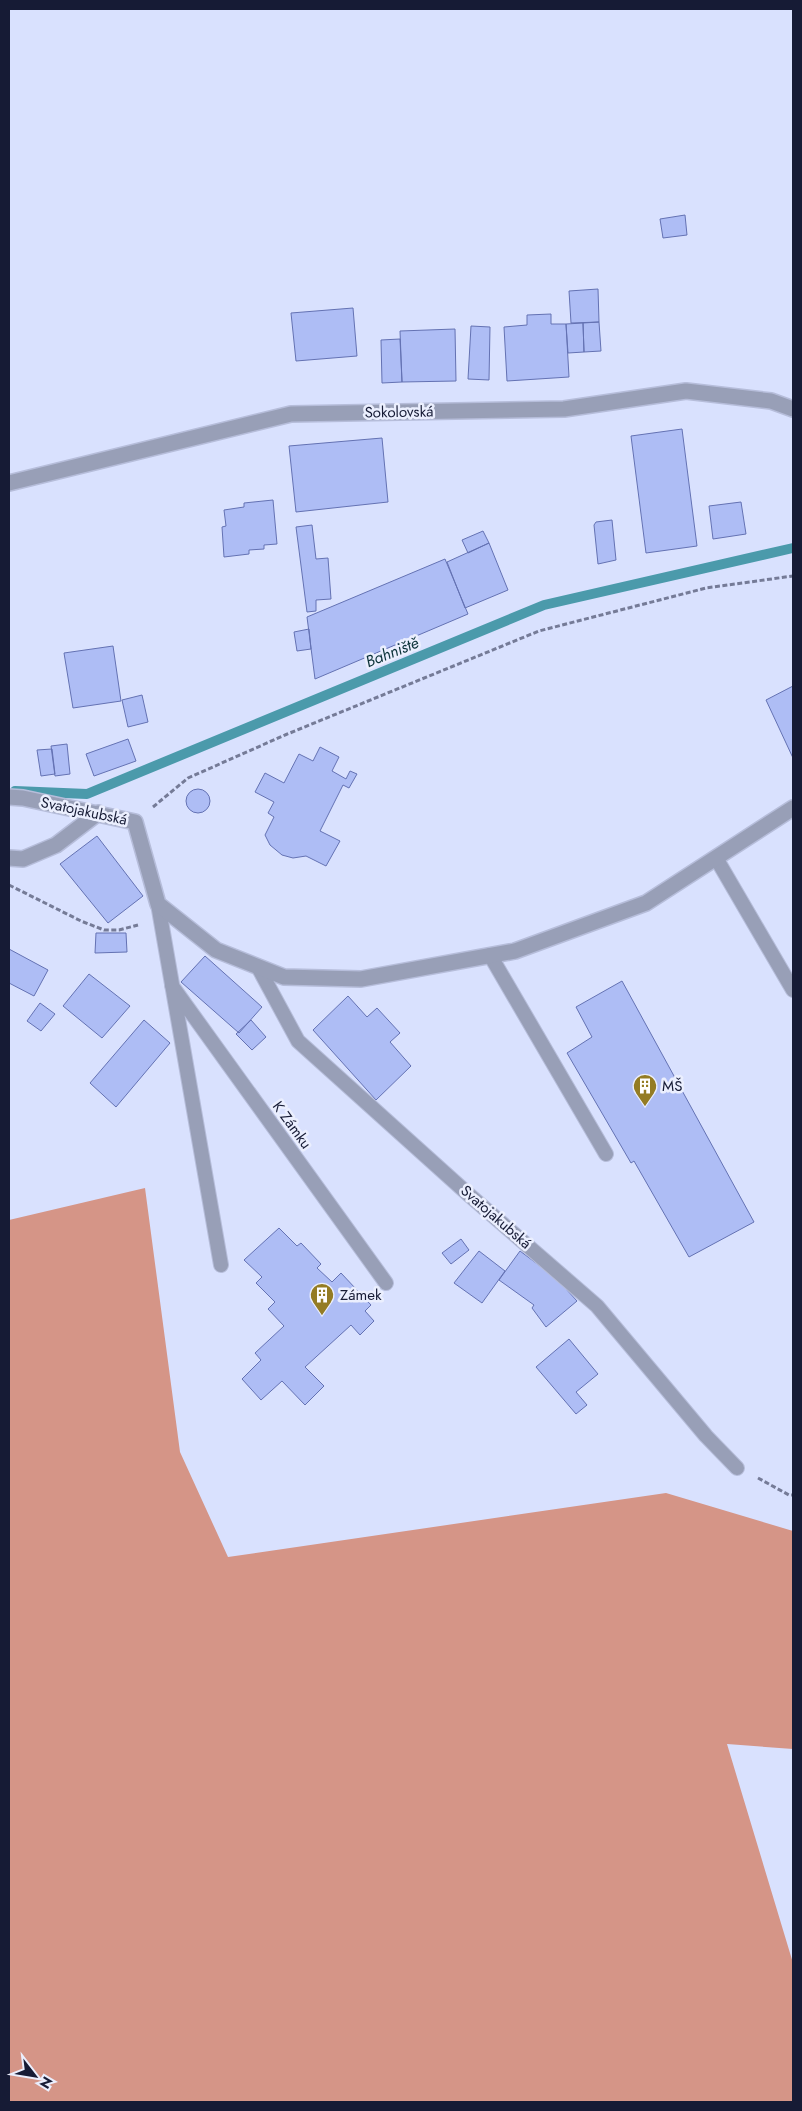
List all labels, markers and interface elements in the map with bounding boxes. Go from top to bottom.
street label: Sokolovská [364,400,434,424]
water label: Bahniště [362,631,422,673]
street label: Svatojakubská [39,791,129,831]
building icon: MŠ [632,1073,658,1107]
place label: MŠ [662,1075,682,1097]
street label: K Zámku [267,1097,317,1153]
street label: Svatojakubská [456,1180,536,1254]
building icon: Zámek [309,1282,335,1316]
place label: Zámek [340,1284,382,1306]
north arrow [10,2051,60,2101]
text: N [35,2073,58,2093]

